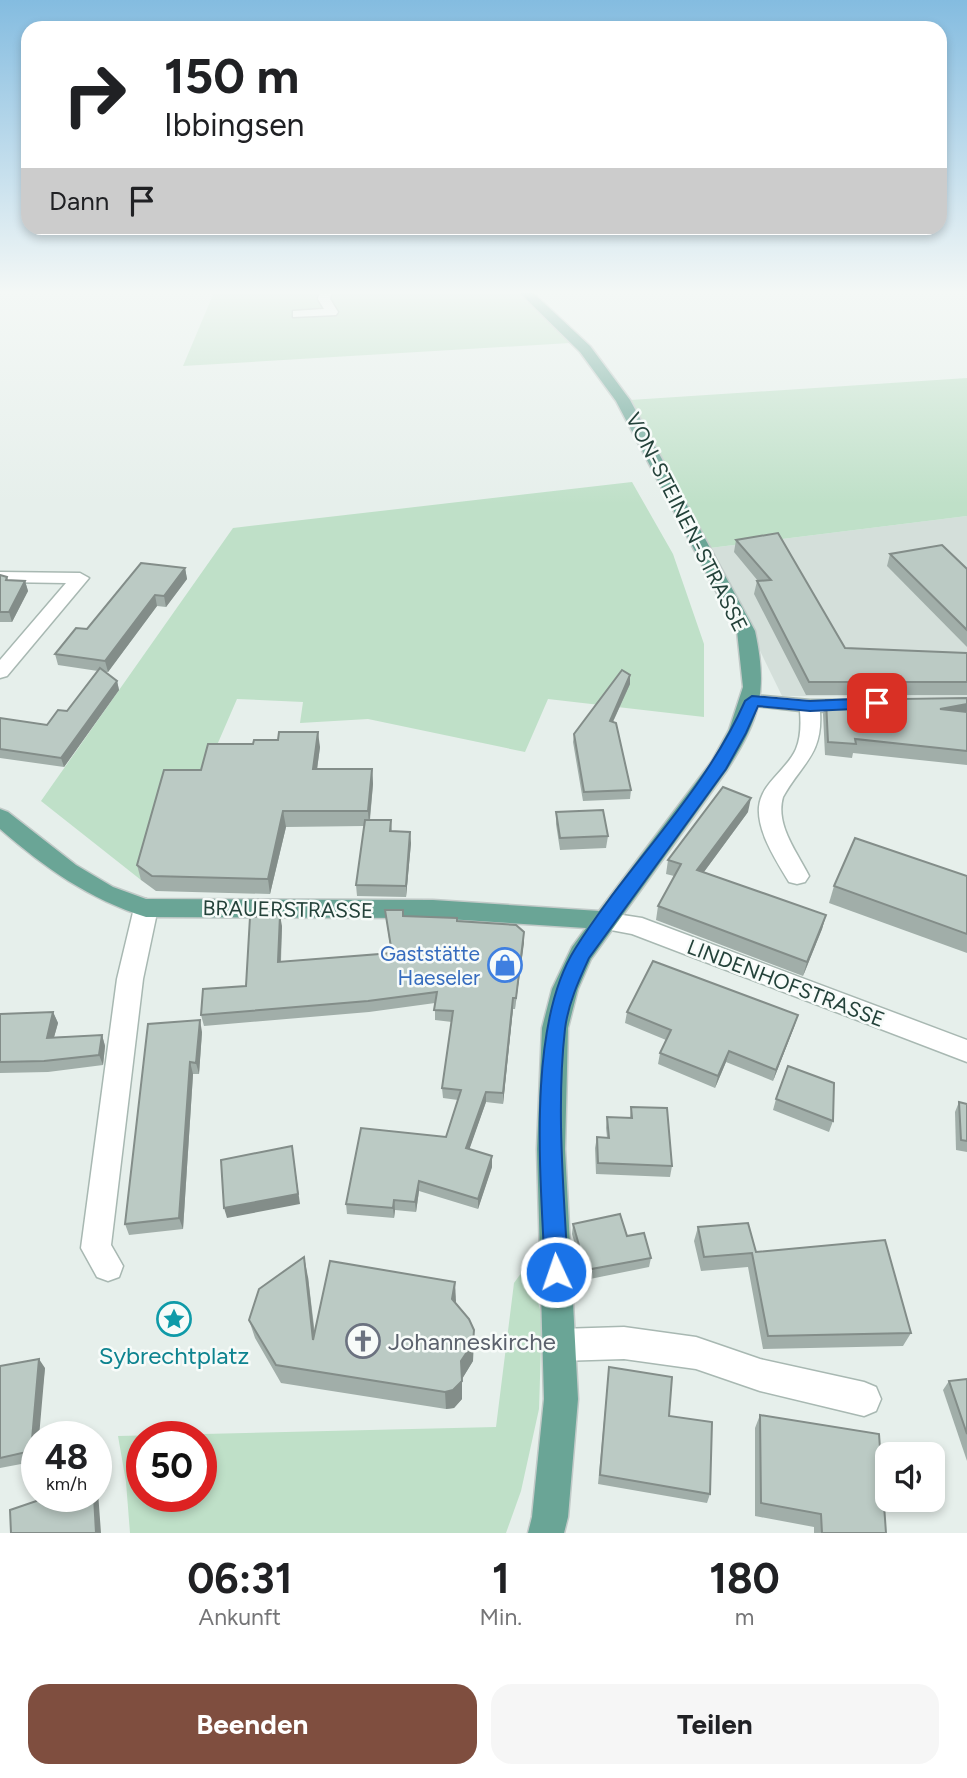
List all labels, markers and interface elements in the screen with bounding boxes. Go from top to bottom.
text: 150 m [164,46,299,105]
icon: right [49,49,140,140]
text: Ibbingsen [164,106,304,144]
icon: arrive [123,182,161,220]
text: Dann [49,185,109,217]
street label: VON-STEINEN-STRASSE [621,408,753,636]
pin [847,673,907,733]
icon: arrive [858,684,896,722]
street label: BRAUERSTRASSE [202,895,374,923]
street label: LINDENHOFSTRASSE [684,934,888,1032]
place label: Gaststätte Haeseler [380,941,480,990]
shop icon: Gaststätte Haeseler [486,946,524,984]
position arrow [519,1235,593,1309]
place icon: Sybrechtplatz [155,1300,193,1338]
church icon: Johanneskirche [344,1322,382,1360]
place label: Johanneskirche [388,1327,556,1356]
place label: Sybrechtplatz [99,1341,249,1370]
speed limit sign: 50 [126,1421,217,1512]
text: 48 [45,1436,88,1478]
map controls [875,1442,945,1512]
button: sound [875,1442,945,1512]
text: km/h [46,1473,87,1495]
text: 06:31 [187,1553,292,1604]
text: 1 [492,1553,510,1604]
text: 180 [709,1553,780,1604]
text: Ankunft [199,1603,281,1631]
text: Min. [480,1603,522,1631]
text: m [735,1603,754,1631]
button: Beenden [28,1684,477,1764]
button: Teilen [491,1684,939,1764]

